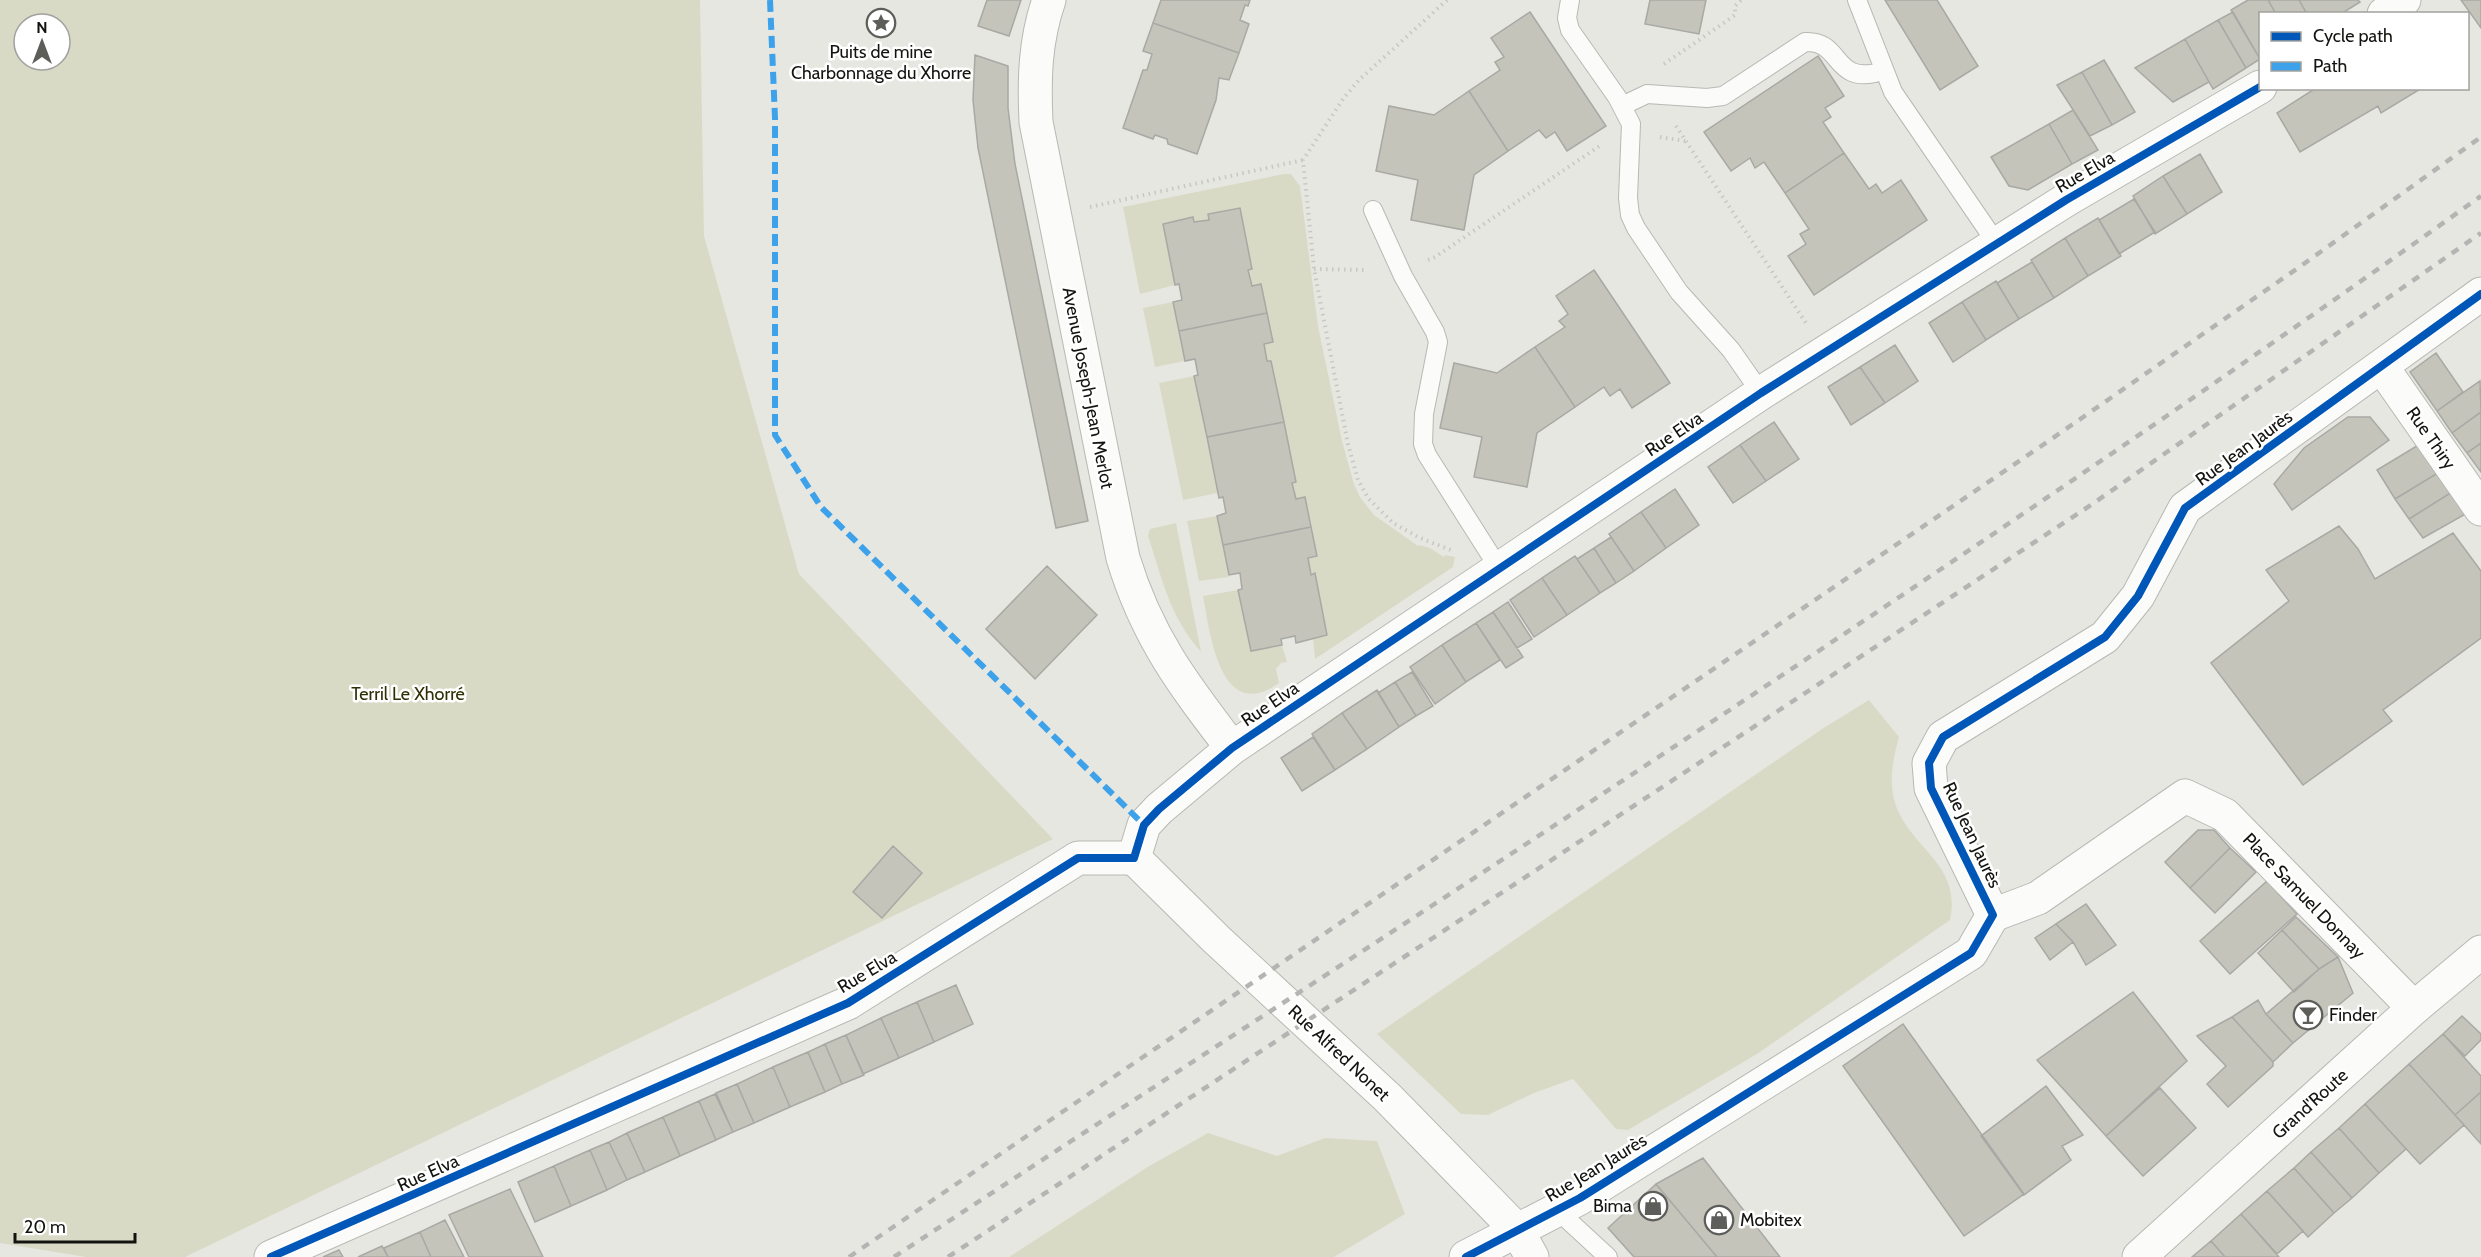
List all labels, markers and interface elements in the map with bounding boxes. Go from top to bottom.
place icon: Puits de mine Charbonnage du Xhorre [865,7,897,39]
north arrow [12,12,72,72]
legend [2259,12,2469,90]
text: N [36,18,48,37]
text: Cycle path [2313,25,2393,47]
place label: Puits de mine Charbonnage du Xhorre [791,41,971,84]
text: Path [2313,55,2347,77]
street label: Rue Elva [2051,146,2119,198]
street label: Avenue Joseph-Jean Merlot [1058,285,1118,491]
street label: Rue Thiry [2402,403,2460,473]
street label: Rue Jean Jaurès [2191,406,2297,490]
street label: Rue Elva [1641,407,1707,461]
street label: Rue Elva [1237,677,1303,731]
park label: Terril Le Xhorré [351,683,465,705]
street label: Rue Jean Jaurès [1938,779,2006,891]
street label: Place Samuel Donnay [2238,828,2370,964]
street label: Rue Elva [834,946,901,998]
bar icon: Finder [2292,999,2324,1031]
street label: Rue Alfred Nonet [1284,1000,1394,1106]
place label: Finder [2329,1004,2377,1026]
street label: Grand'Route [2268,1064,2352,1144]
street label: Rue Jean Jaurès [1541,1129,1651,1207]
street label: Rue Elva [394,1150,462,1196]
shop icon: Bima [1637,1190,1669,1222]
place label: Bima [1593,1195,1632,1217]
shop icon: Mobitex [1703,1204,1735,1236]
scale bar [15,1206,135,1244]
place label: Mobitex [1740,1209,1802,1231]
text: 20 m [24,1216,66,1238]

